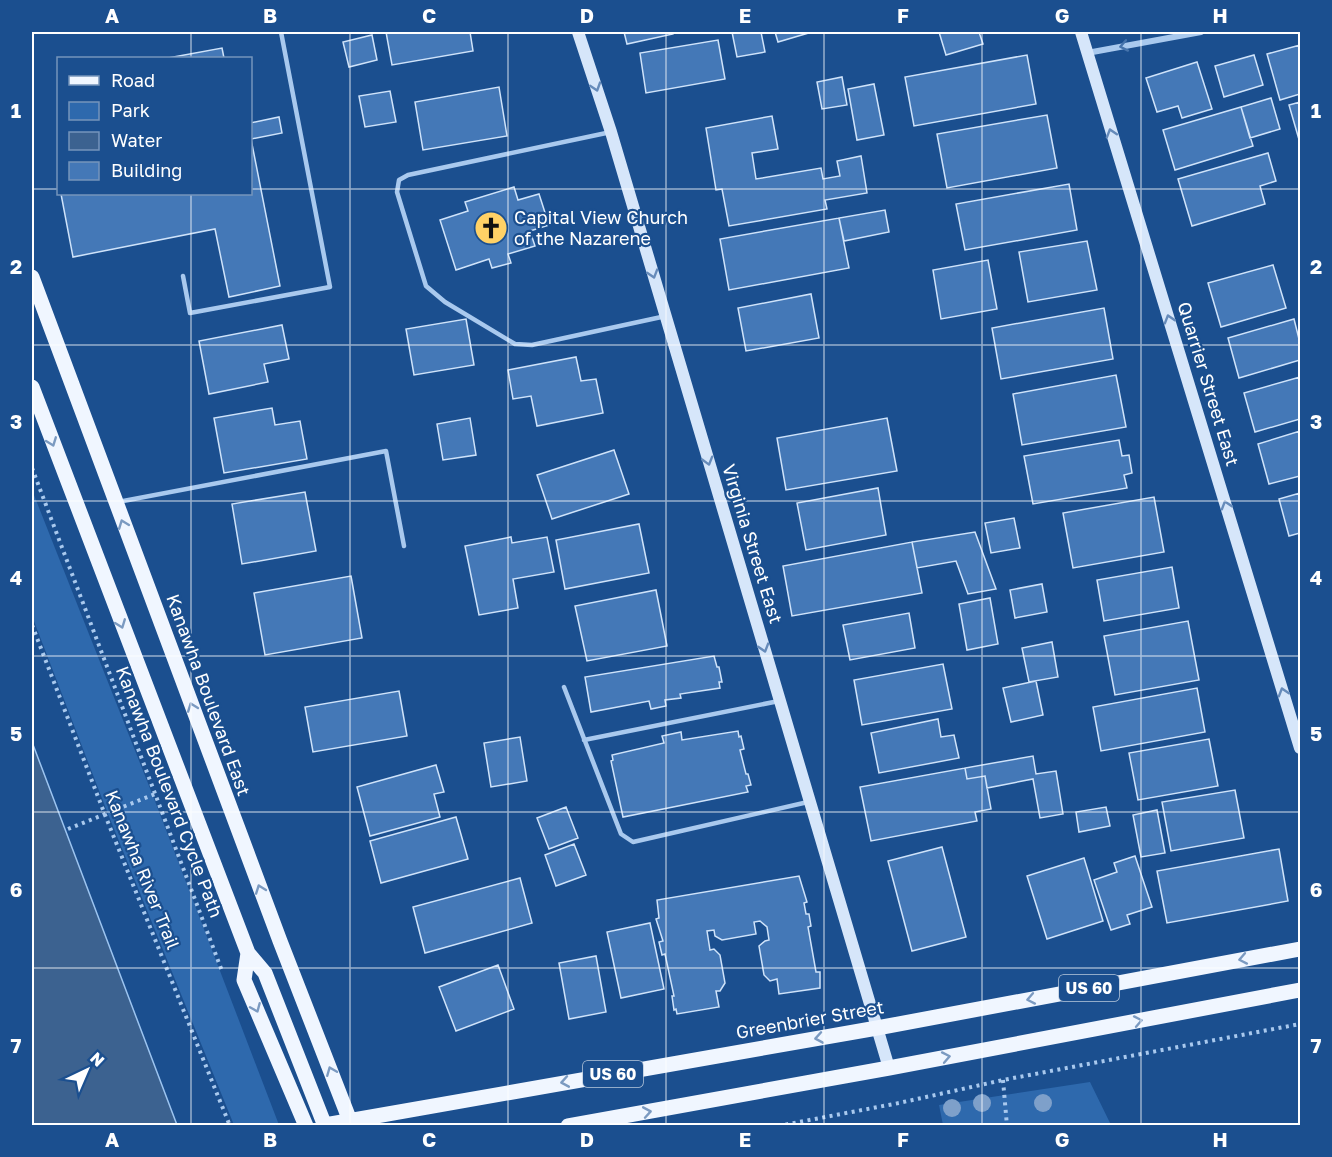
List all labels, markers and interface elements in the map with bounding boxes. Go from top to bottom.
text: A [105,3,119,27]
text: B [263,3,277,27]
text: C [422,3,436,27]
text: D [580,3,594,27]
text: E [739,3,751,27]
text: F [897,3,909,27]
text: G [1055,3,1069,27]
text: H [1212,3,1228,27]
one-way arrow [1119,39,1129,52]
legend [57,57,252,195]
text: Road [111,69,155,91]
one-way arrow [589,81,601,92]
text: 1 [11,98,21,122]
text: 1 [1311,98,1321,122]
text: Park [111,99,150,121]
one-way arrow [1106,128,1119,139]
text: Water [111,129,162,151]
text: Building [111,159,182,181]
place label: Capital View Church of the Nazarene [514,206,688,249]
church icon: Capital View Church of the Nazarene [473,210,509,246]
text: 2 [10,254,22,278]
text: 2 [1310,254,1322,278]
one-way arrow [646,268,658,279]
street label: Quarrier Street East [1173,299,1244,469]
one-way arrow [1164,314,1176,325]
text: 3 [10,409,22,433]
text: 3 [1310,409,1322,433]
one-way arrow [45,436,57,447]
one-way arrow [701,455,713,466]
street label: Virginia Street East [718,461,788,626]
one-way arrow [1221,500,1233,511]
one-way arrow [118,519,131,530]
text: 4 [10,565,22,589]
text: 4 [1310,565,1322,589]
street label: Kanawha Boulevard East [162,591,256,799]
one-way arrow [114,618,126,629]
one-way arrow [757,642,769,652]
street label: Kanawha Boulevard Cycle Path [112,663,228,920]
one-way arrow [1278,687,1290,698]
one-way arrow [186,702,199,712]
text: 5 [10,721,22,745]
text: 5 [1310,721,1322,745]
street label: Kanawha River Trail [101,787,185,953]
text: 6 [10,877,22,901]
text: 6 [1310,877,1322,901]
one-way arrow [255,884,267,895]
one-way arrow [1238,952,1248,965]
road number: US 60 [1059,975,1119,1001]
one-way arrow [1026,992,1036,1005]
street label: Greenbrier Street [734,995,885,1043]
one-way arrow [249,1002,261,1013]
one-way arrow [1133,1015,1143,1028]
one-way arrow [815,1031,825,1044]
text: 7 [11,1033,22,1057]
text: 7 [1311,1033,1322,1057]
north arrow [57,1040,117,1100]
text: N [86,1048,109,1071]
one-way arrow [941,1051,951,1064]
road number: US 60 [583,1061,643,1087]
one-way arrow [325,1066,338,1077]
one-way arrow [561,1076,570,1088]
one-way arrow [642,1106,651,1118]
text: A [105,1127,119,1151]
text: B [263,1127,277,1151]
text: C [422,1127,436,1151]
text: D [580,1127,594,1151]
text: E [739,1127,751,1151]
text: F [897,1127,909,1151]
text: G [1055,1127,1069,1151]
text: H [1212,1127,1228,1151]

